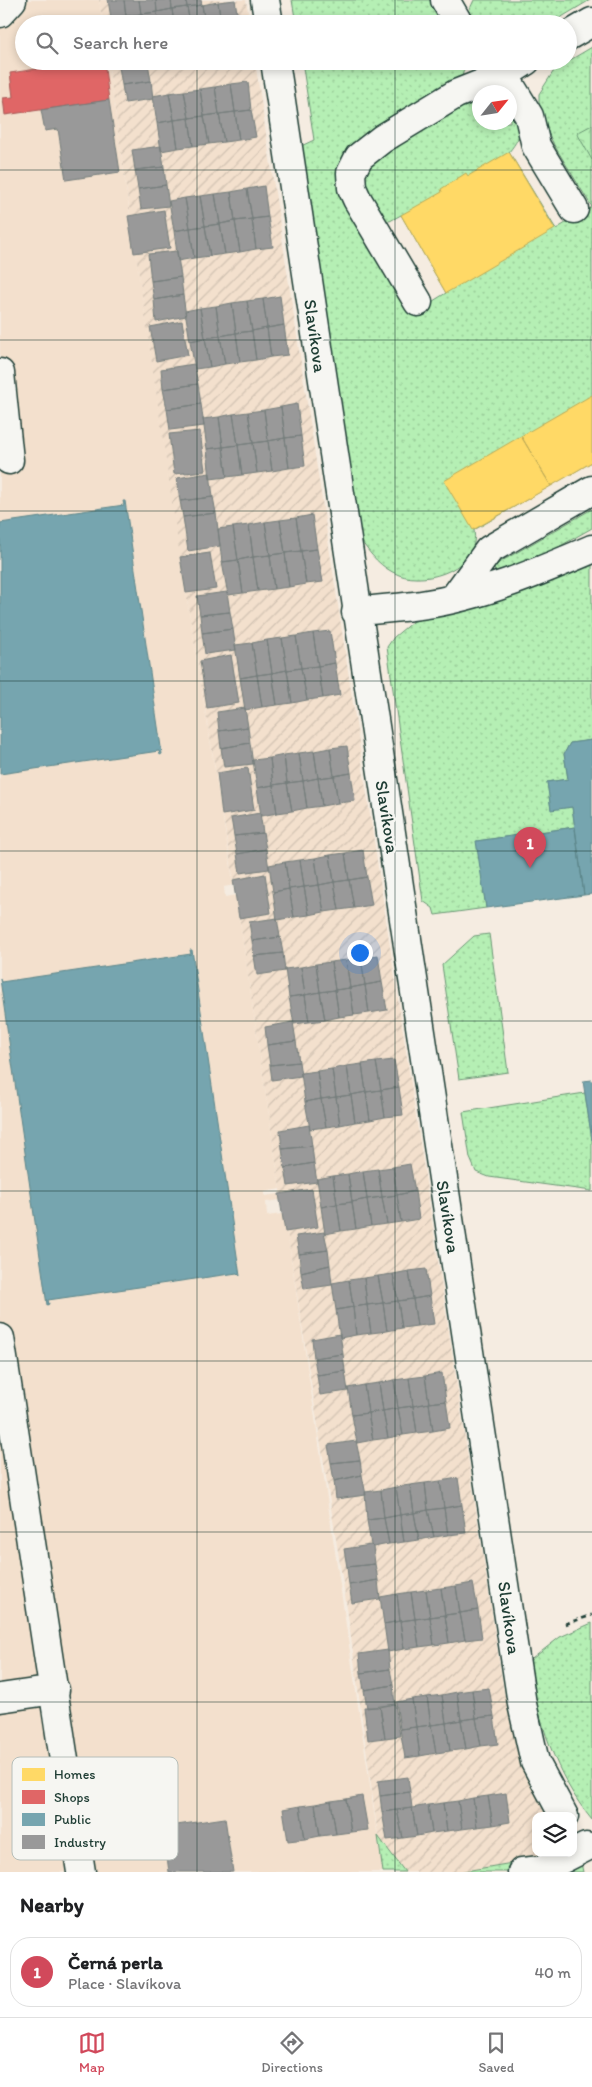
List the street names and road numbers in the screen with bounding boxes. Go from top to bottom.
street label: Slavíkova [299,298,331,375]
street label: Slavíkova [370,779,404,856]
street label: Slavíkova [431,1179,465,1256]
street label: Slavíkova [493,1580,525,1657]

